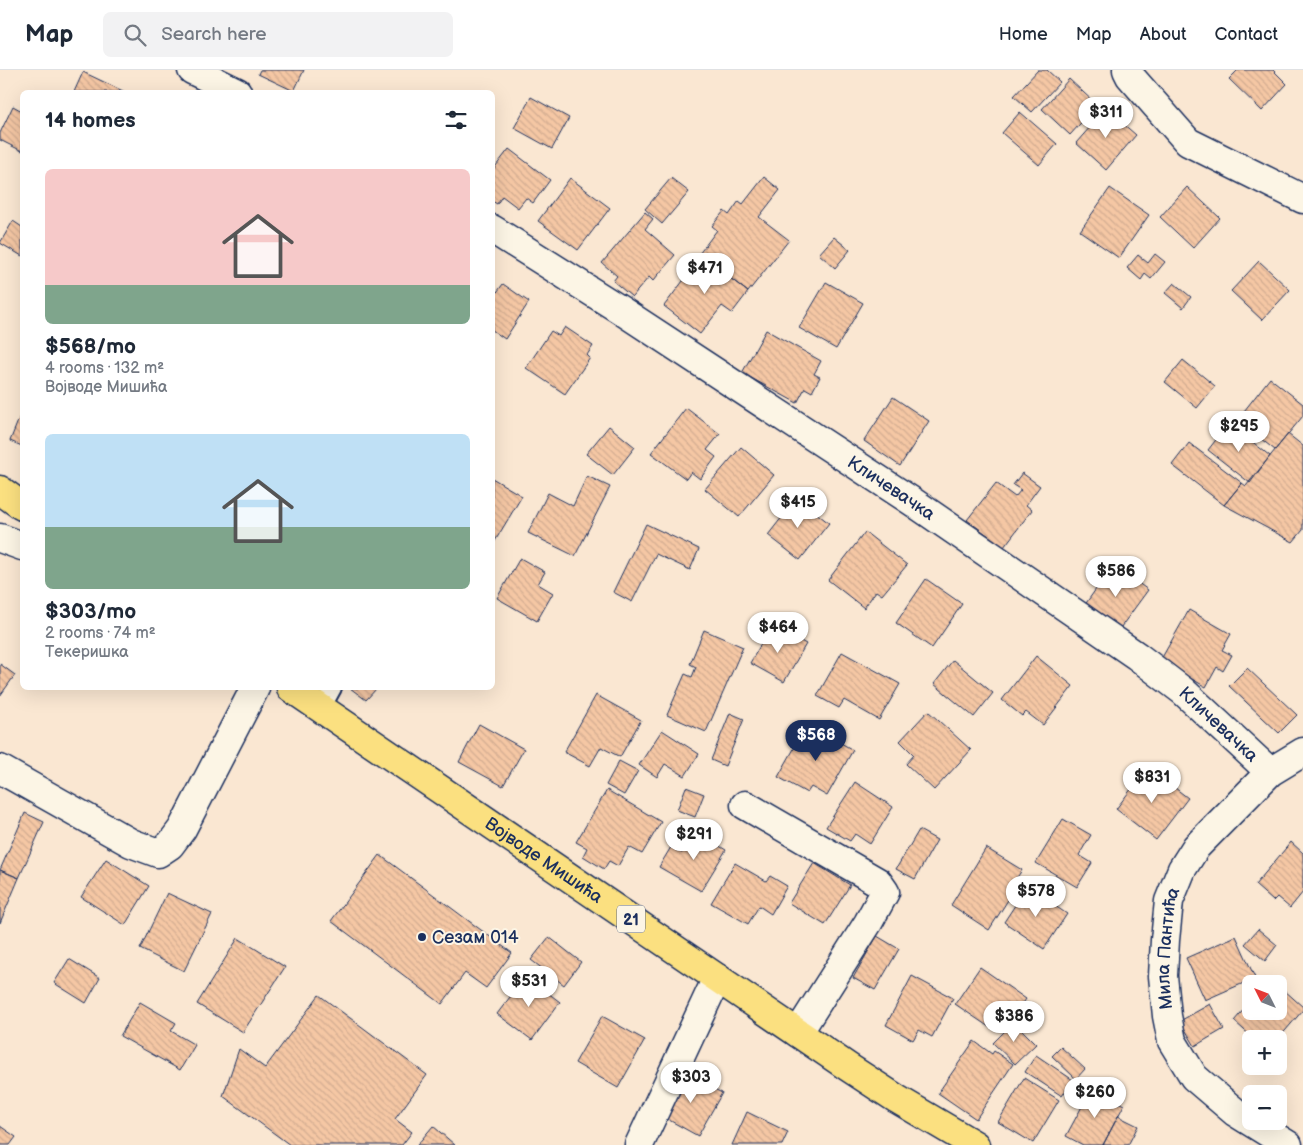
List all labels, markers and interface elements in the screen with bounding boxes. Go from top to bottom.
search box [103,12,453,57]
text: Map [25,20,73,49]
icon: search [121,21,149,49]
text: Search here [161,23,267,46]
text: Home [999,24,1048,45]
text: Map [1076,24,1112,45]
text: About [1140,24,1187,45]
text: Contact [1215,24,1278,45]
pin: $311 [1076,97,1136,139]
text: $311 [1089,103,1123,122]
icon: filters [442,106,470,134]
text: 14 homes [45,108,136,133]
icon: home [213,201,303,291]
pin: $471 [675,252,735,295]
text: $471 [687,259,723,278]
text: $568/mo [45,334,136,359]
text: 4 rooms · 132 m² [45,359,164,378]
text: Војводе Мишића [45,378,167,397]
pin: $295 [1209,410,1269,453]
text: $295 [1220,417,1258,436]
street label: Кличевачка [843,452,939,525]
icon: home [213,466,303,556]
pin: $415 [768,486,828,529]
text: $415 [780,493,816,512]
pin: $586 [1086,556,1146,598]
text: $586 [1096,562,1136,581]
text: $303/mo [45,599,136,624]
pin: $464 [748,612,808,654]
text: $464 [758,618,798,637]
text: 2 rooms · 74 m² [45,624,156,643]
text: Текеришка [45,643,129,662]
street label: Кличевачка [1174,683,1262,767]
pin: $568 [786,720,846,762]
text: $568 [796,726,836,745]
pin: $831 [1122,762,1182,804]
text: $831 [1134,768,1170,787]
street label: Војводе Мишића [481,813,607,908]
pin: $291 [664,818,724,861]
text: $291 [676,825,712,844]
pin: $578 [1006,876,1066,918]
text: $578 [1017,882,1055,901]
street label: Мила Пантића [1153,884,1185,1011]
road number: 21 [617,906,645,932]
place label: Сезам 014 [432,927,519,948]
marker: Сезам 014 [416,931,428,943]
pin: $531 [499,966,559,1008]
text: $531 [511,972,547,991]
north arrow [1242,975,1288,1020]
map controls [1242,975,1287,1130]
pin: $386 [984,1000,1044,1043]
text: $386 [994,1007,1034,1026]
button: + [1242,1030,1287,1075]
pin: $303 [661,1062,721,1104]
text: $303 [671,1068,711,1087]
pin: $260 [1065,1076,1125,1119]
text: $260 [1075,1083,1115,1102]
button: − [1242,1085,1287,1130]

